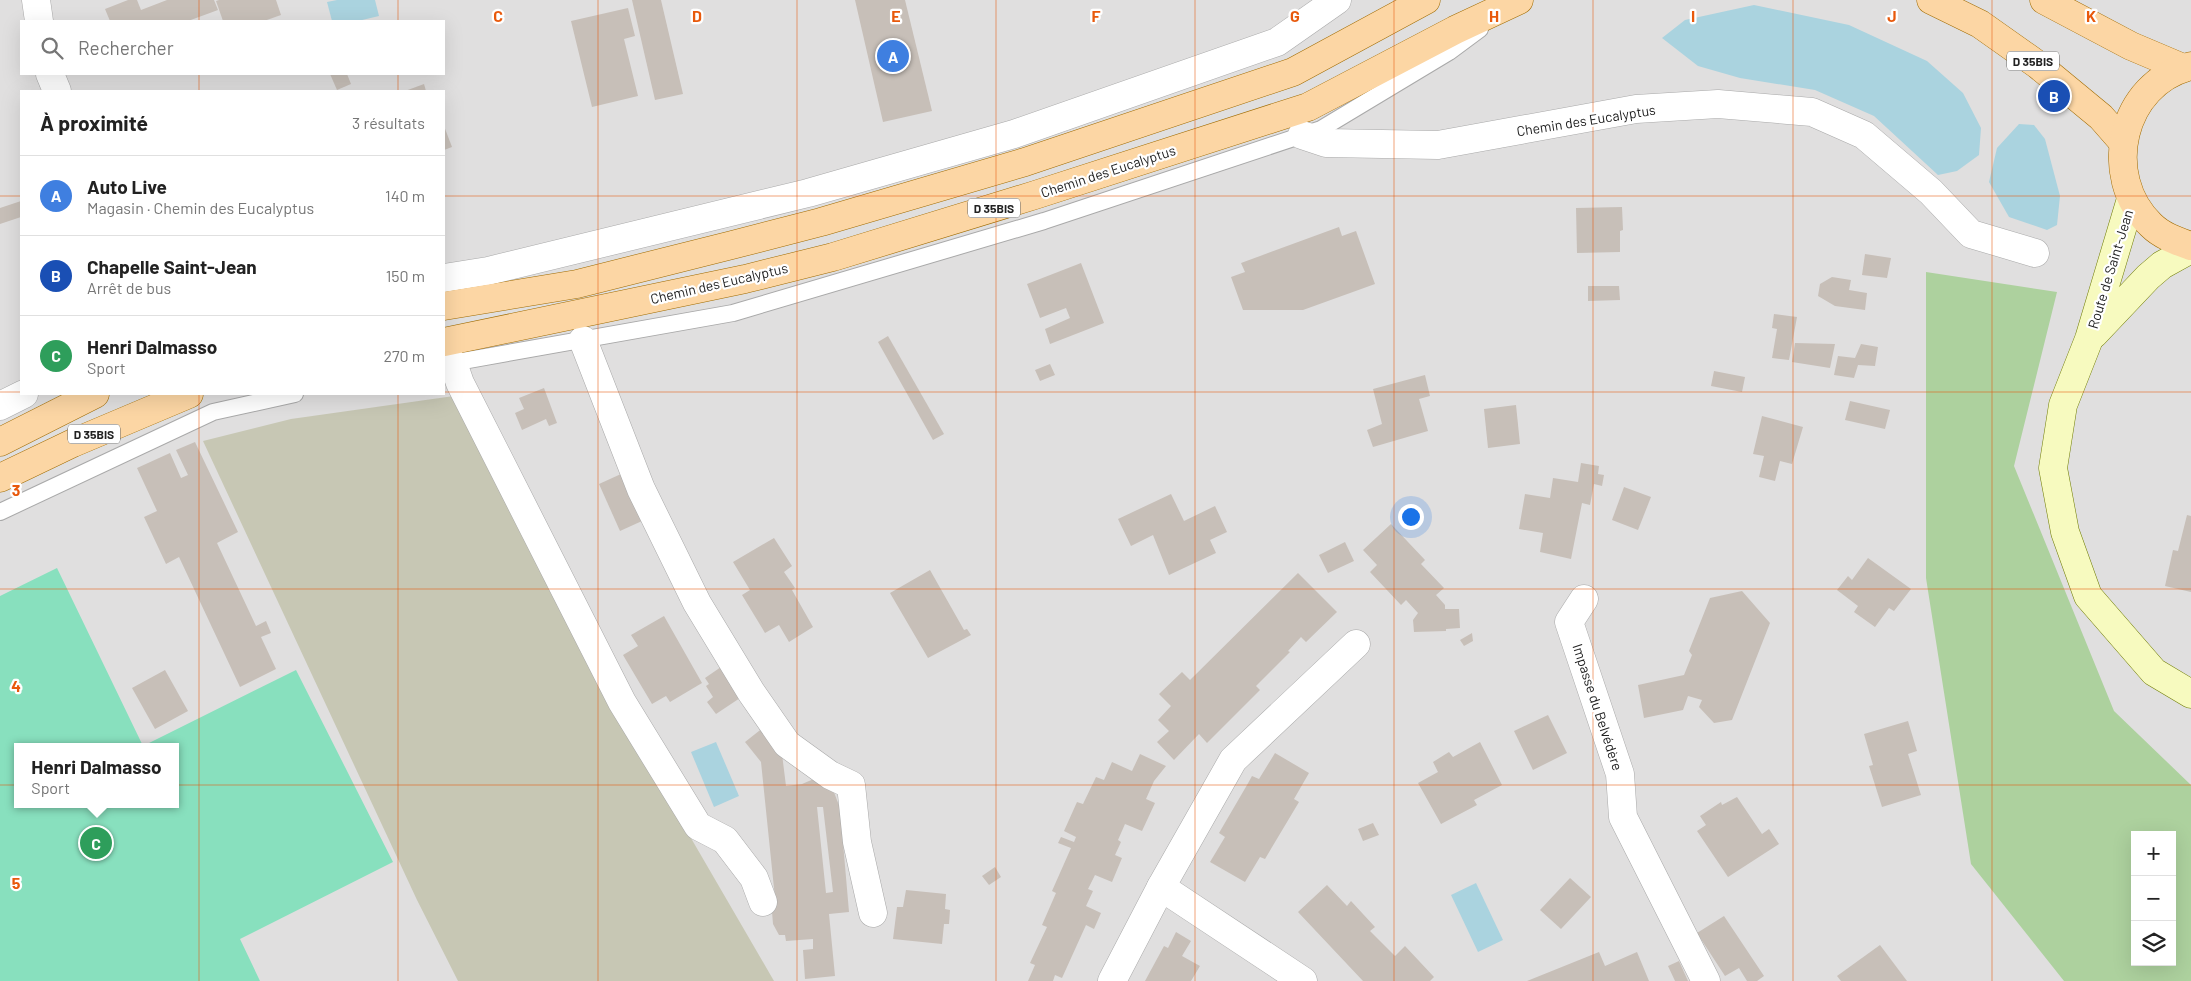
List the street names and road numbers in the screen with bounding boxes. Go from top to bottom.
road number: D 35BIS [2007,51,2059,70]
street label: Chemin des Eucalyptus [1515,101,1657,139]
street label: Chemin des Eucalyptus [1039,141,1178,201]
road number: D 35BIS [968,198,1020,218]
street label: Route de Saint-Jean [2084,207,2136,331]
street label: Chemin des Eucalyptus [649,259,790,307]
road number: D 35BIS [68,424,120,444]
street label: Impasse du Belvédère [1569,641,1627,773]

